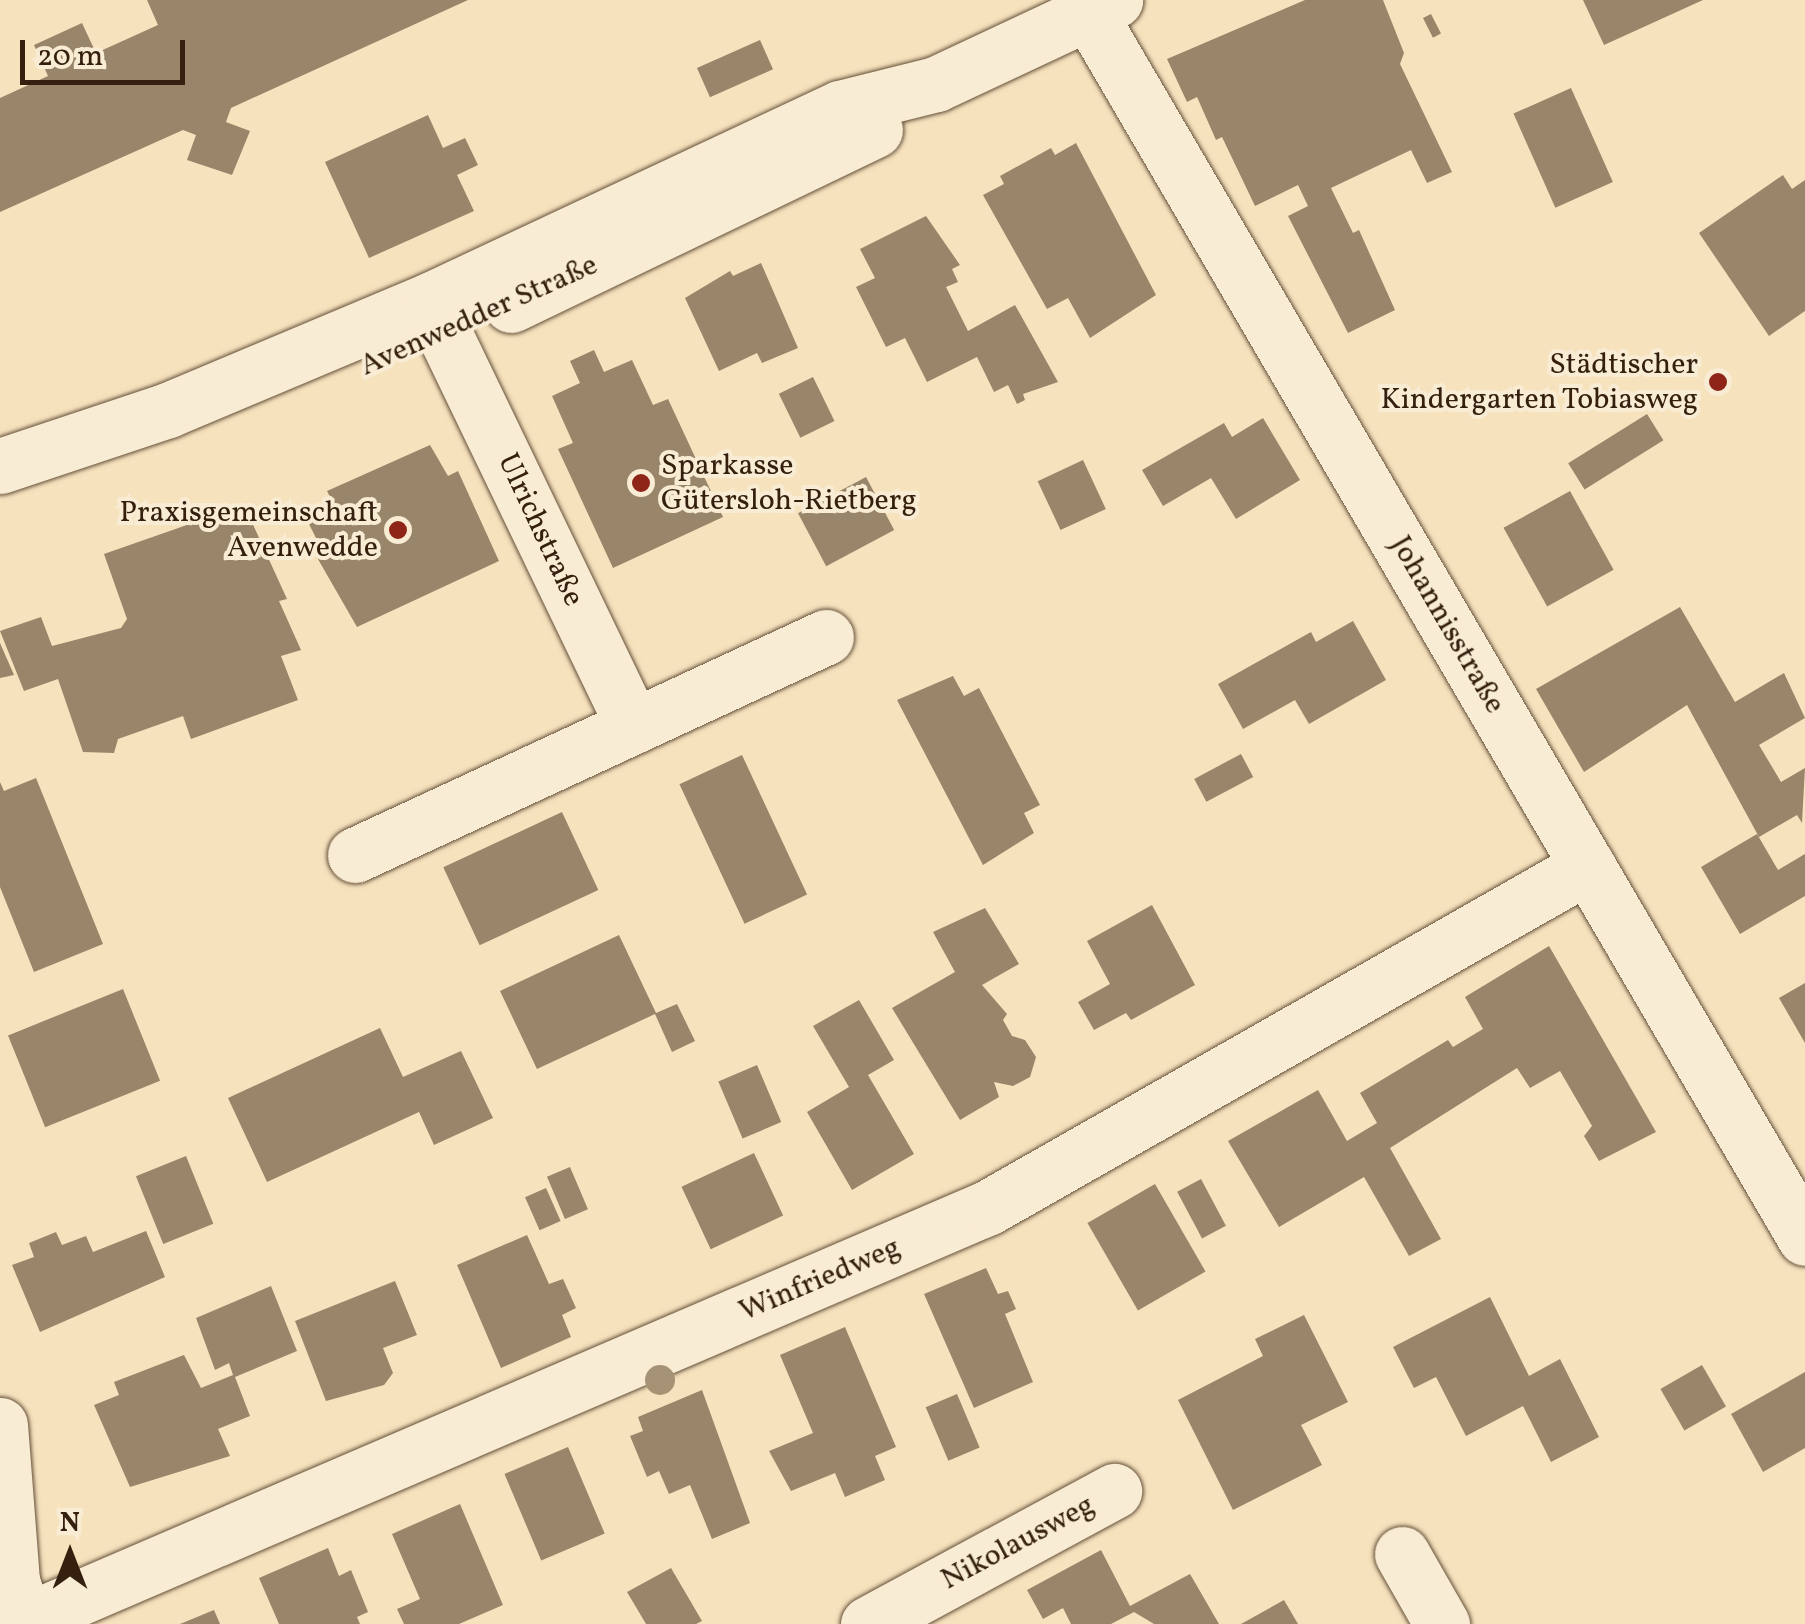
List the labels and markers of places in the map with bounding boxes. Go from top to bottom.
place label: Städtischer Kindergarten Tobiasweg [1380,347,1698,418]
marker: Städtischer Kindergarten Tobiasweg [1707,371,1729,393]
place label: Sparkasse Gütersloh-Rietberg [661,448,917,518]
marker: Sparkasse Gütersloh-Rietberg [630,472,652,494]
place label: Praxisgemeinschaft Avenwedde [120,495,378,566]
marker: Praxisgemeinschaft Avenwedde [387,519,409,541]

